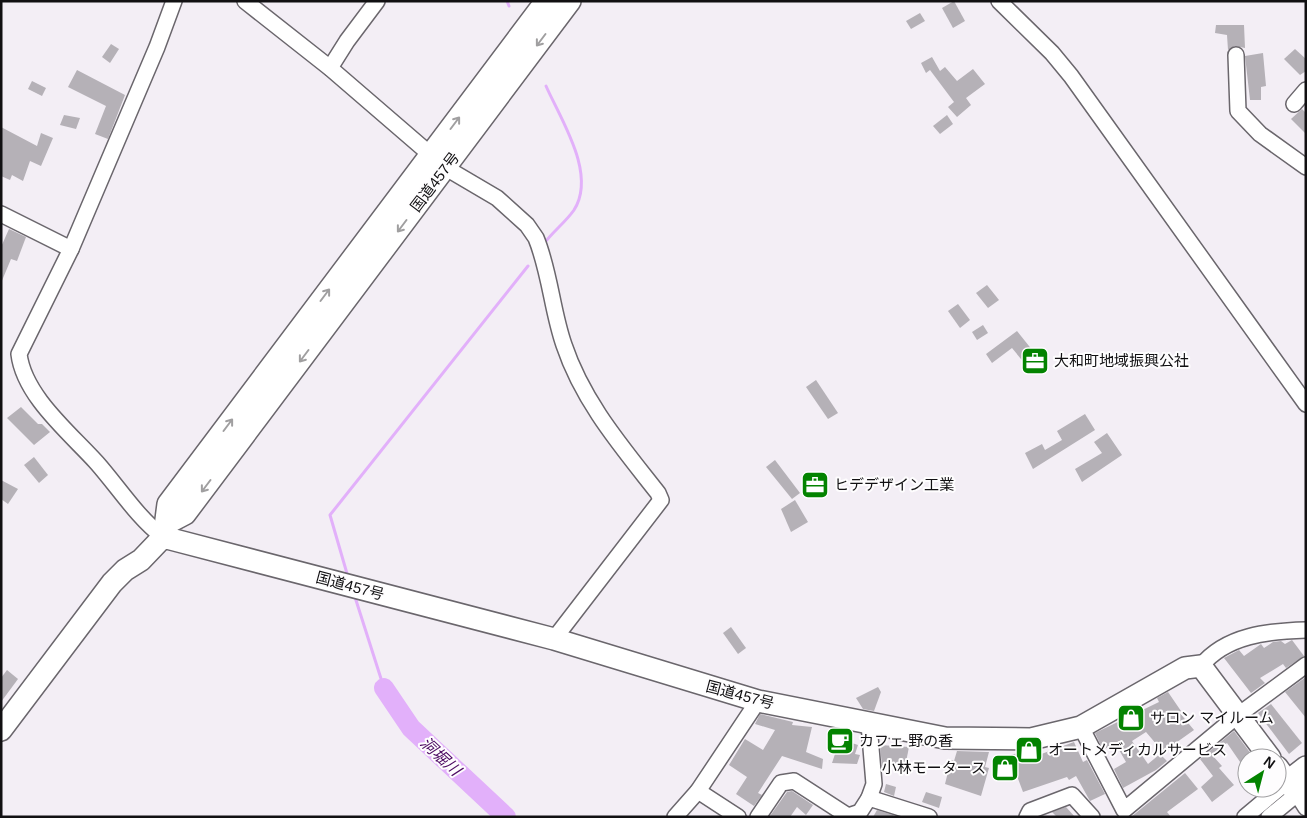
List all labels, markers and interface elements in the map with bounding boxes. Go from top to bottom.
one-way arrow [536,33,546,47]
one-way arrow [449,117,460,130]
street label: 国道457号 [407,149,462,215]
one-way arrow [396,219,407,232]
one-way arrow [320,289,331,302]
office icon: 大和町地域振興公社 [1020,346,1050,376]
one-way arrow [299,349,309,363]
place label: 大和町地域振興公社 [1054,352,1189,369]
one-way arrow [222,419,233,432]
office icon: ヒデデザイン工業 [800,470,830,500]
place label: ヒデデザイン工業 [834,476,954,493]
one-way arrow [201,479,212,492]
street label: 国道457号 [314,568,386,603]
street label: 国道457号 [704,677,776,712]
shop icon: サロン マイルーム [1116,703,1146,733]
place label: サロン マイルーム [1150,709,1274,726]
cafe icon: カフェ 野の香 [825,726,855,756]
place label: カフェ 野の香 [859,732,953,749]
water label: 洞堀川 [417,734,465,780]
shop icon: オートメディカルサービス [1014,735,1044,765]
place label: オートメディカルサービス [1048,741,1227,758]
north arrow [1237,748,1287,798]
shop icon: 小林モータース [990,753,1020,783]
text: N [1261,753,1278,772]
place label: 小林モータース [882,759,986,776]

